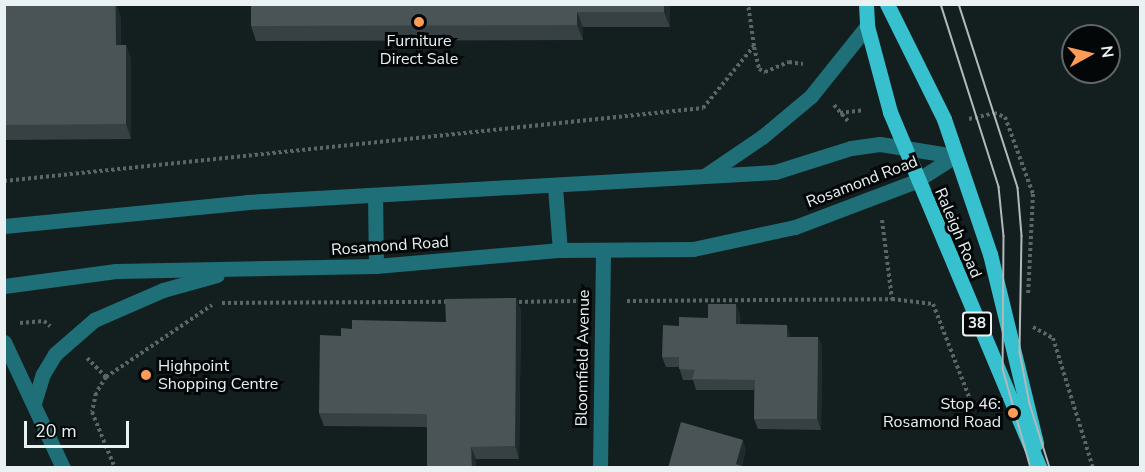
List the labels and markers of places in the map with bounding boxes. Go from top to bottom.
marker: Furniture Direct Sale [412,15,426,29]
place label: Furniture Direct Sale [380,31,458,69]
place label: Highpoint Shopping Centre [158,356,278,394]
marker: Highpoint Shopping Centre [139,368,153,382]
place label: Stop 46: Rosamond Road [883,394,1001,432]
marker: Stop 46: Rosamond Road [1006,406,1020,420]

